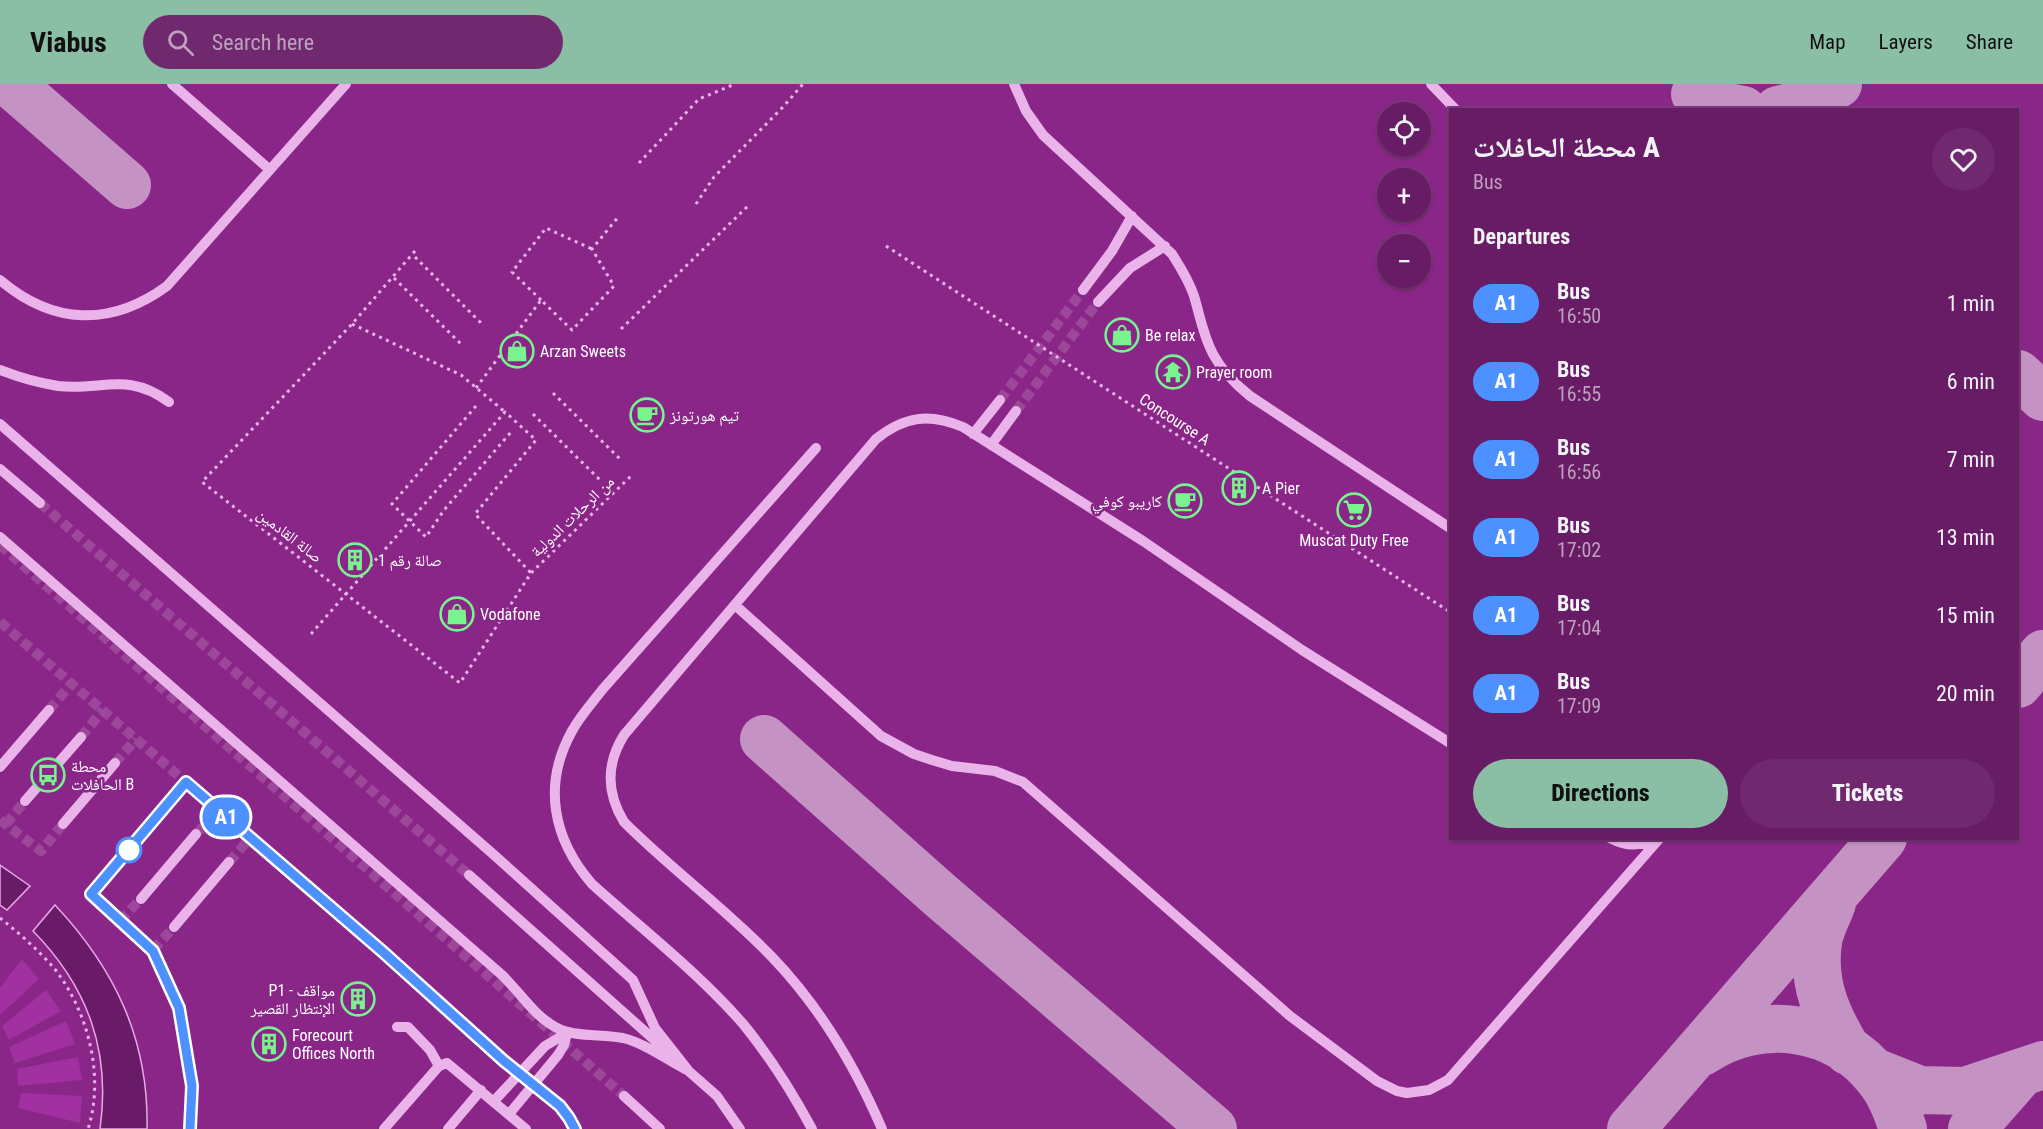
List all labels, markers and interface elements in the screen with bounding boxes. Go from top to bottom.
search box [143,15,563,69]
text: Viabus [30,26,107,59]
icon: search [164,26,197,59]
text: Search here [212,30,314,55]
text: Map [1809,30,1846,54]
text: Layers [1879,30,1933,54]
text: Share [1966,30,2013,54]
map controls [1377,102,1431,288]
button: locate [1377,102,1431,156]
button: heart [1932,128,1995,191]
text: محطة الحافلات A [1473,131,1660,164]
button: + [1377,168,1431,222]
text: Bus [1473,170,1503,194]
text: Departures [1473,224,1570,249]
button: − [1377,234,1431,288]
text: Bus [1557,279,1590,304]
text: A1 [1494,291,1518,315]
text: 1 min [1947,291,1995,316]
text: 16:50 [1557,304,1601,328]
shop icon: Be relax [1104,317,1140,353]
place label: Be relax [1145,326,1196,345]
shop icon: Arzan Sweets [499,333,535,369]
place label: Arzan Sweets [540,342,626,361]
temple icon: Prayer room [1155,354,1191,390]
text: Bus [1557,357,1590,382]
place label: Prayer room [1196,363,1272,382]
text: A1 [1494,369,1518,393]
text: 6 min [1947,369,1995,394]
text: 16:55 [1557,382,1601,406]
street label: Concourse A [1136,390,1214,449]
cafe icon: تيم هورتونز [629,397,665,433]
place label: تيم هورتونز [669,406,739,426]
text: Bus [1557,435,1590,460]
text: A1 [1494,447,1518,471]
text: 7 min [1947,447,1995,472]
text: 16:56 [1557,460,1601,484]
building icon: A Pier [1221,470,1257,506]
street label: من الرحلات الدولية [527,472,619,562]
place label: A Pier [1262,479,1300,498]
cafe icon: كاريبو كوفي [1167,483,1203,519]
place label: كاريبو كوفي [1092,492,1162,514]
supermarket icon: Muscat Duty Free [1336,492,1372,528]
street label: صالة القادمين [253,504,326,567]
text: Bus [1557,513,1590,538]
text: A1 [1494,525,1518,549]
text: 13 min [1936,525,1995,550]
place label: Muscat Duty Free [1299,531,1409,550]
text: 17:02 [1557,538,1601,562]
building icon: صالة رقم 1 [337,542,373,578]
place label: صالة رقم 1 [378,551,442,571]
text: Bus [1557,591,1590,616]
shop icon: Vodafone [439,596,475,632]
text: A1 [1494,603,1518,627]
text: 15 min [1936,603,1995,628]
place label: Vodafone [480,605,541,624]
text: 17:04 [1557,616,1601,640]
text: Bus [1557,669,1590,694]
text: A1 [1494,681,1518,705]
text: 20 min [1936,681,1995,706]
text: 17:09 [1557,694,1601,718]
bus stop icon: محطة الحافلات B [30,757,66,793]
place label: محطة الحافلات B [71,757,134,794]
button: Directions [1473,759,1728,828]
button: Tickets [1740,759,1995,828]
line badge: A1 [199,798,253,836]
text: A1 [214,805,238,829]
unlabelled marker [116,837,142,863]
place label: P1 - مواقف الإنتظار القصير [250,981,335,1018]
building icon: P1 - مواقف الإنتظار القصير [340,981,376,1017]
building icon: Forecourt Offices North [251,1026,287,1062]
place label: Forecourt Offices North [292,1026,375,1063]

